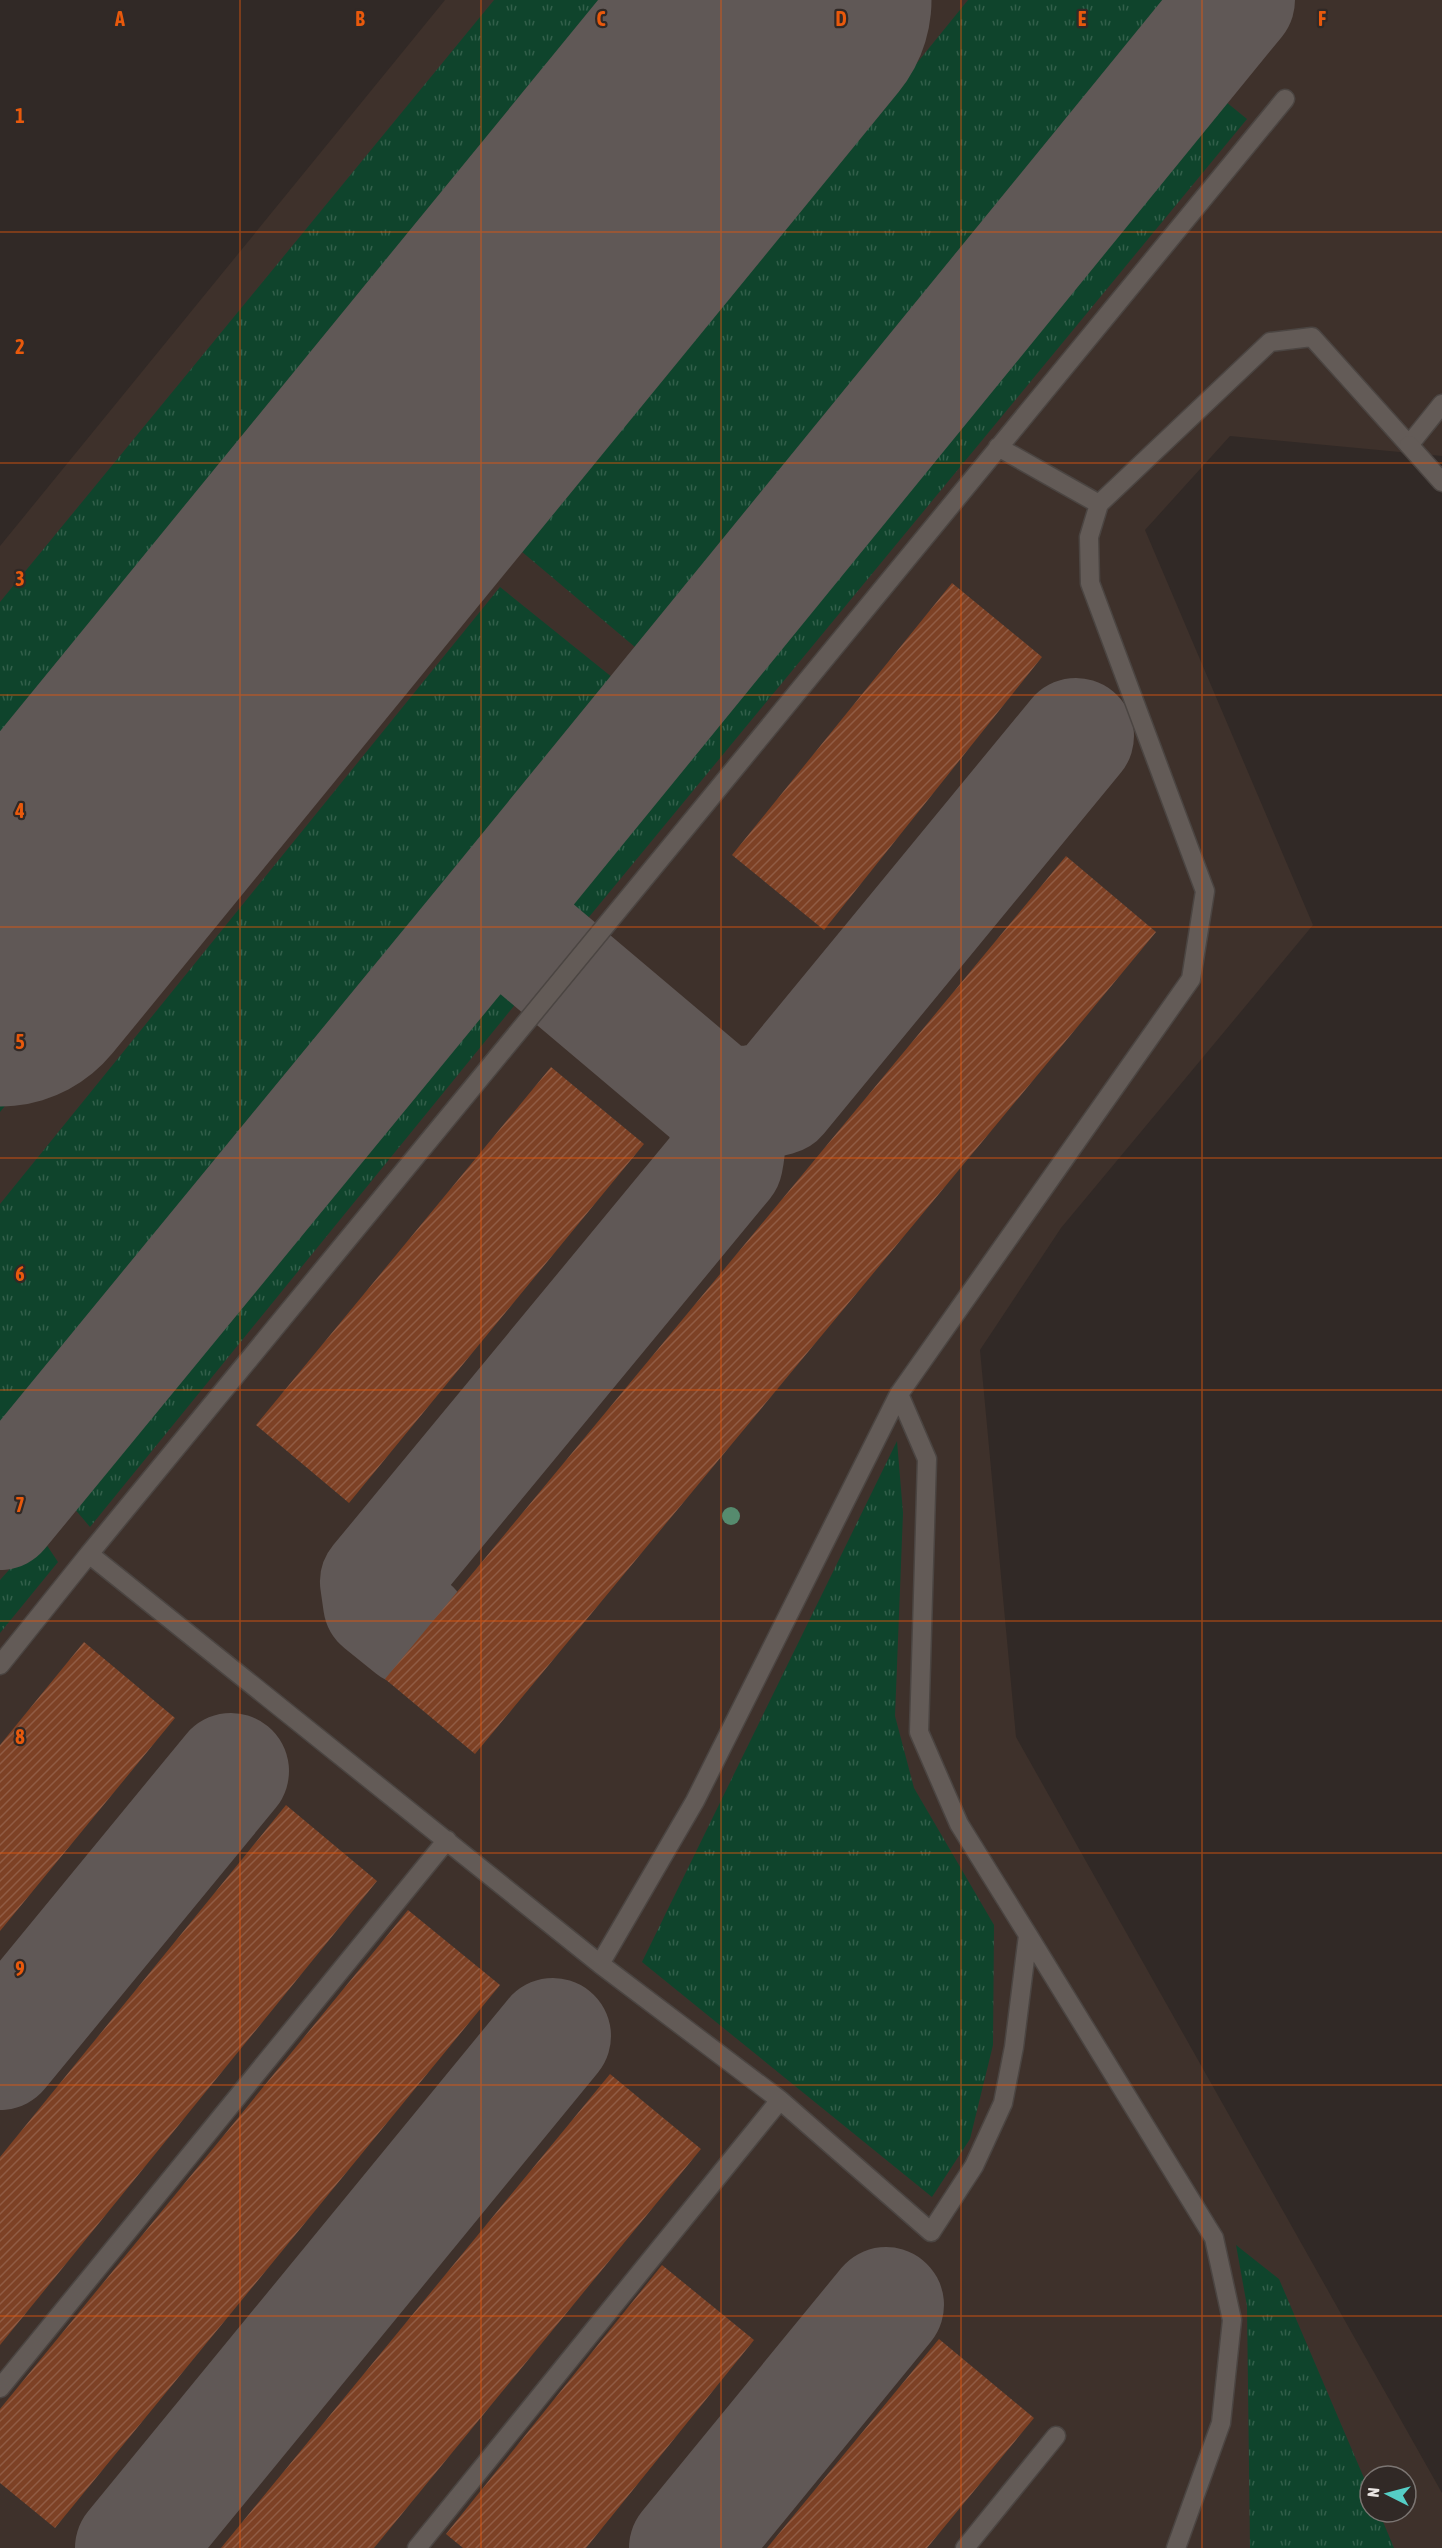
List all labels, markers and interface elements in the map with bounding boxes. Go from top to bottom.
text: A [114,7,125,30]
text: B [355,7,365,30]
text: C [597,7,606,30]
text: D [835,7,847,30]
text: E [1078,7,1087,30]
text: F [1318,7,1326,30]
text: 1 [15,104,25,127]
text: 2 [15,335,25,358]
text: 3 [15,567,25,590]
text: 4 [14,799,25,822]
text: 5 [15,1030,25,1053]
text: 6 [15,1262,25,1285]
text: 7 [15,1493,25,1516]
text: 8 [15,1725,25,1748]
text: 9 [15,1957,25,1980]
north arrow [1358,2464,1418,2524]
text: N [1364,2487,1383,2498]

